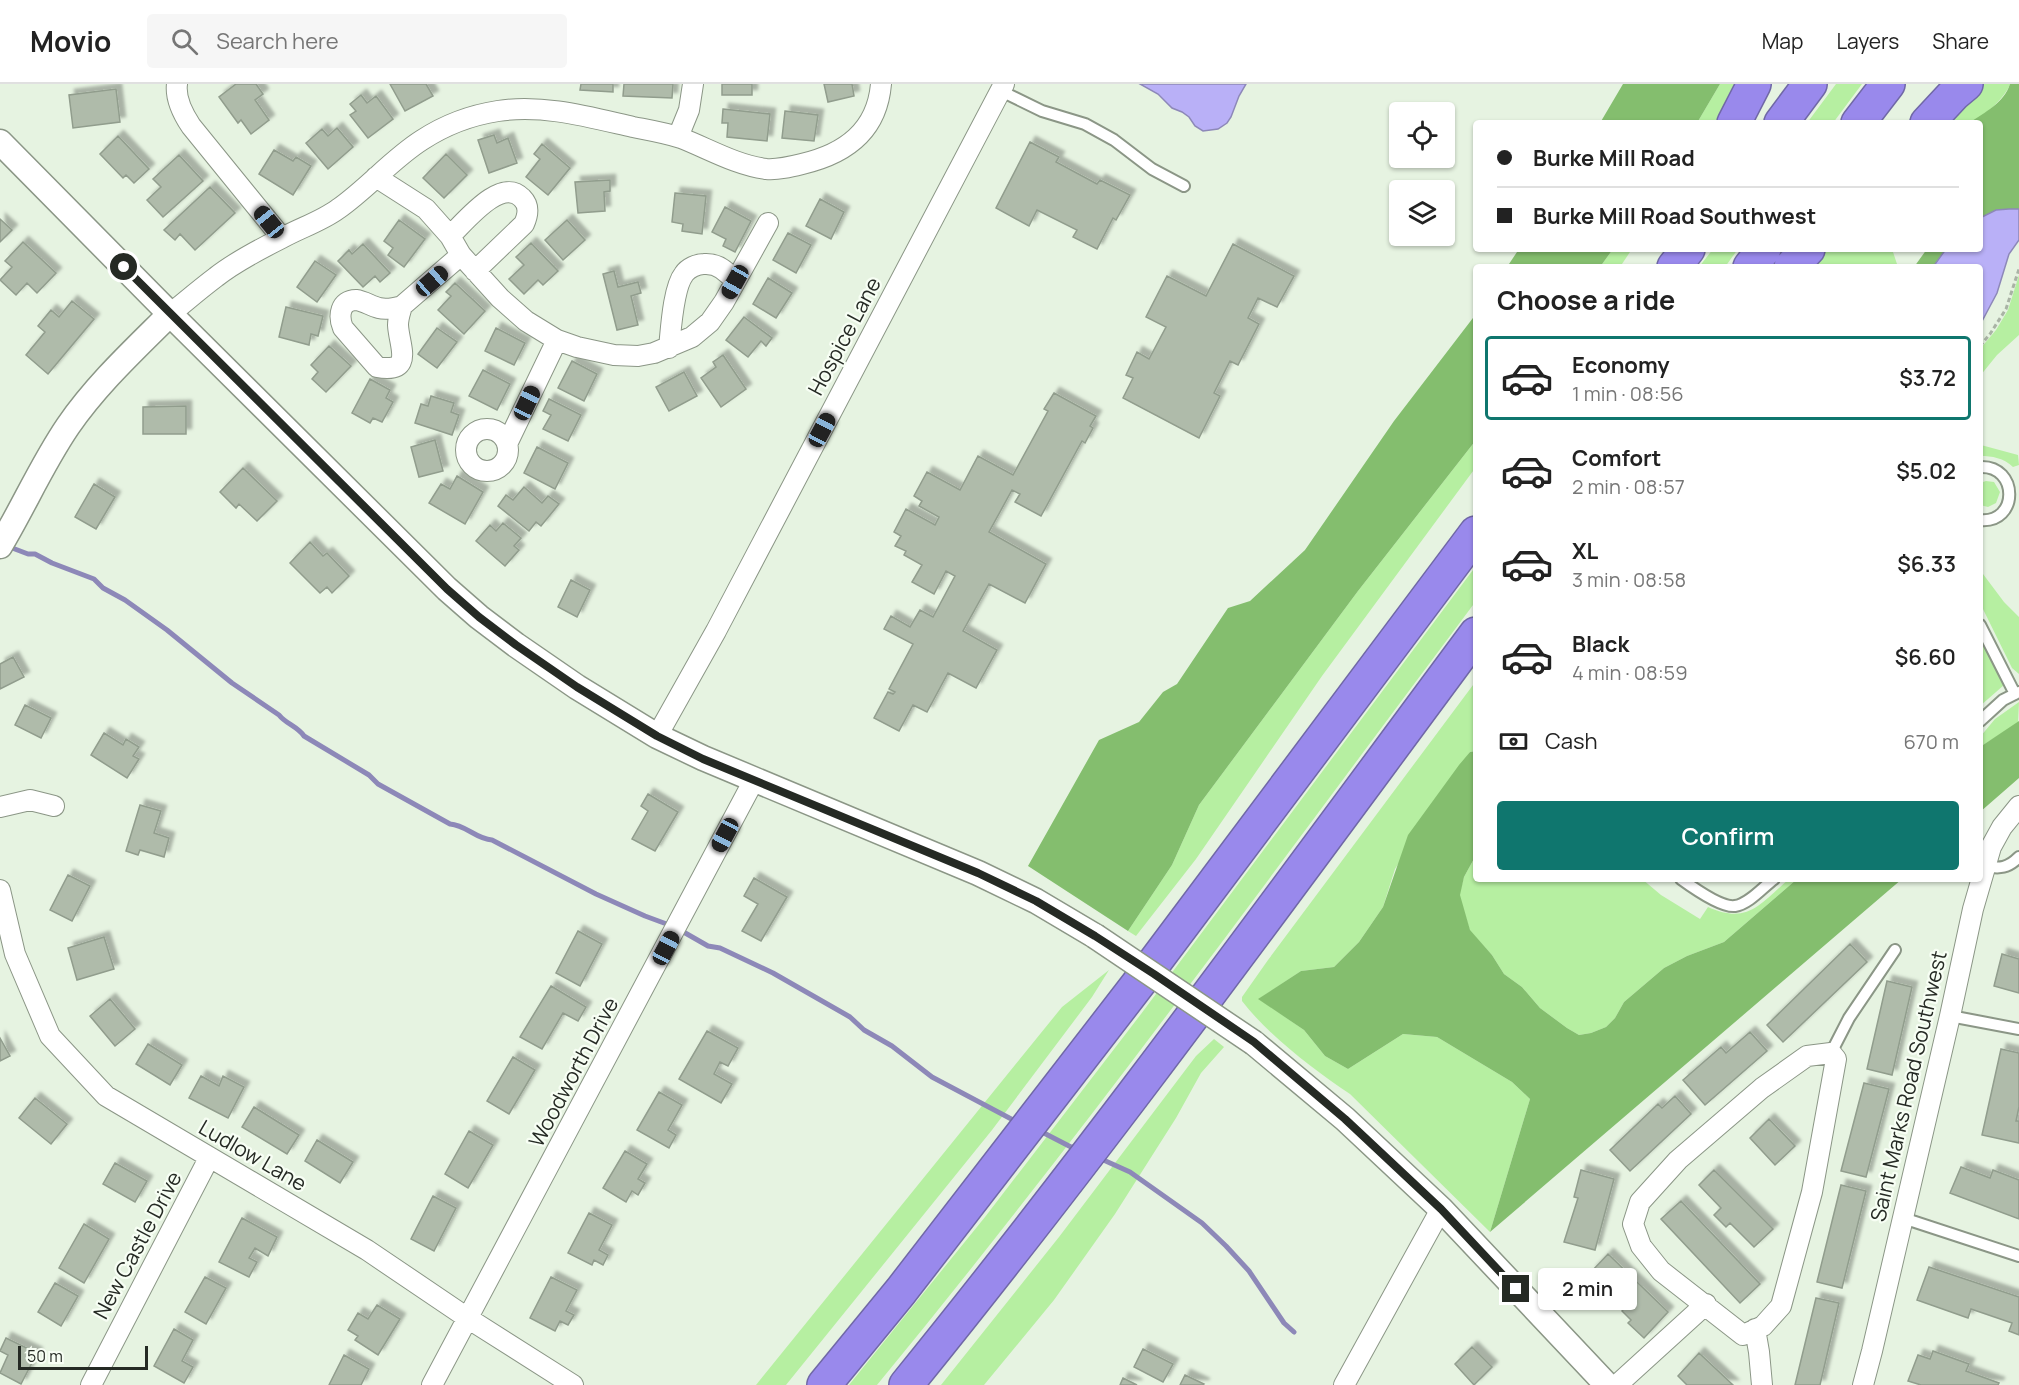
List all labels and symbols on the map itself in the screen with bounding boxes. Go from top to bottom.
car [251,202,287,242]
route start [110,253,137,280]
car [413,262,451,300]
car [718,262,752,302]
street label: Hospice Lane [801,272,887,400]
car [511,383,543,423]
car [806,410,838,450]
car [709,815,741,855]
car [650,928,682,968]
street label: Saint Marks Road Southwest [1863,948,1953,1224]
street label: Woodworth Drive [522,992,624,1152]
street label: Ludlow Lane [194,1113,312,1197]
street label: New Castle Drive [86,1166,188,1324]
callout: 2 min [1537,1268,1636,1310]
route end [1502,1275,1529,1302]
scale bar [18,1343,148,1370]

